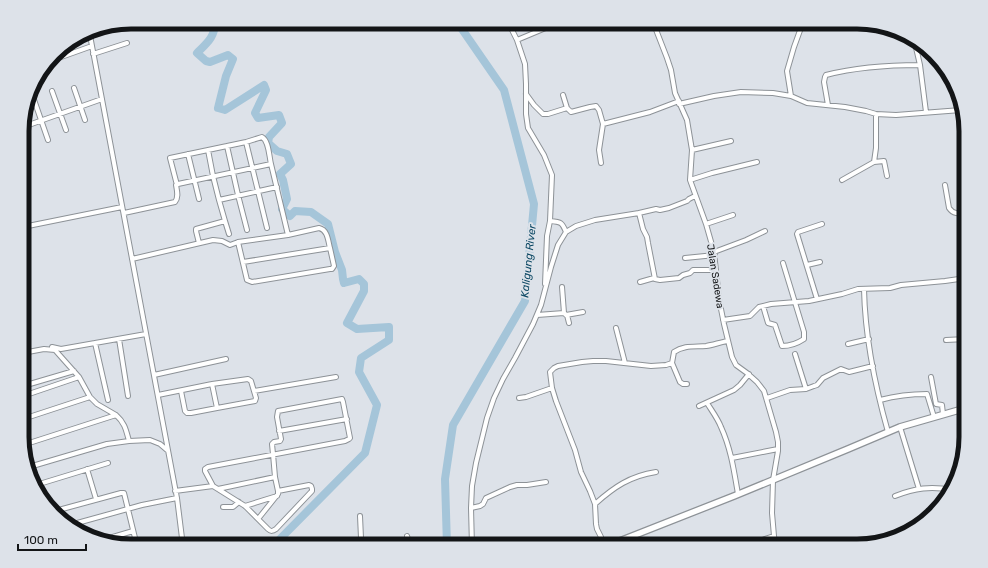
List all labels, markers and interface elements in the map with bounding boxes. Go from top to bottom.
water label: Kaligung River [518,223,539,298]
street label: Jalan Sadewa [704,243,726,309]
scale bar [18,526,86,552]
text: 100 m [24,533,58,547]

